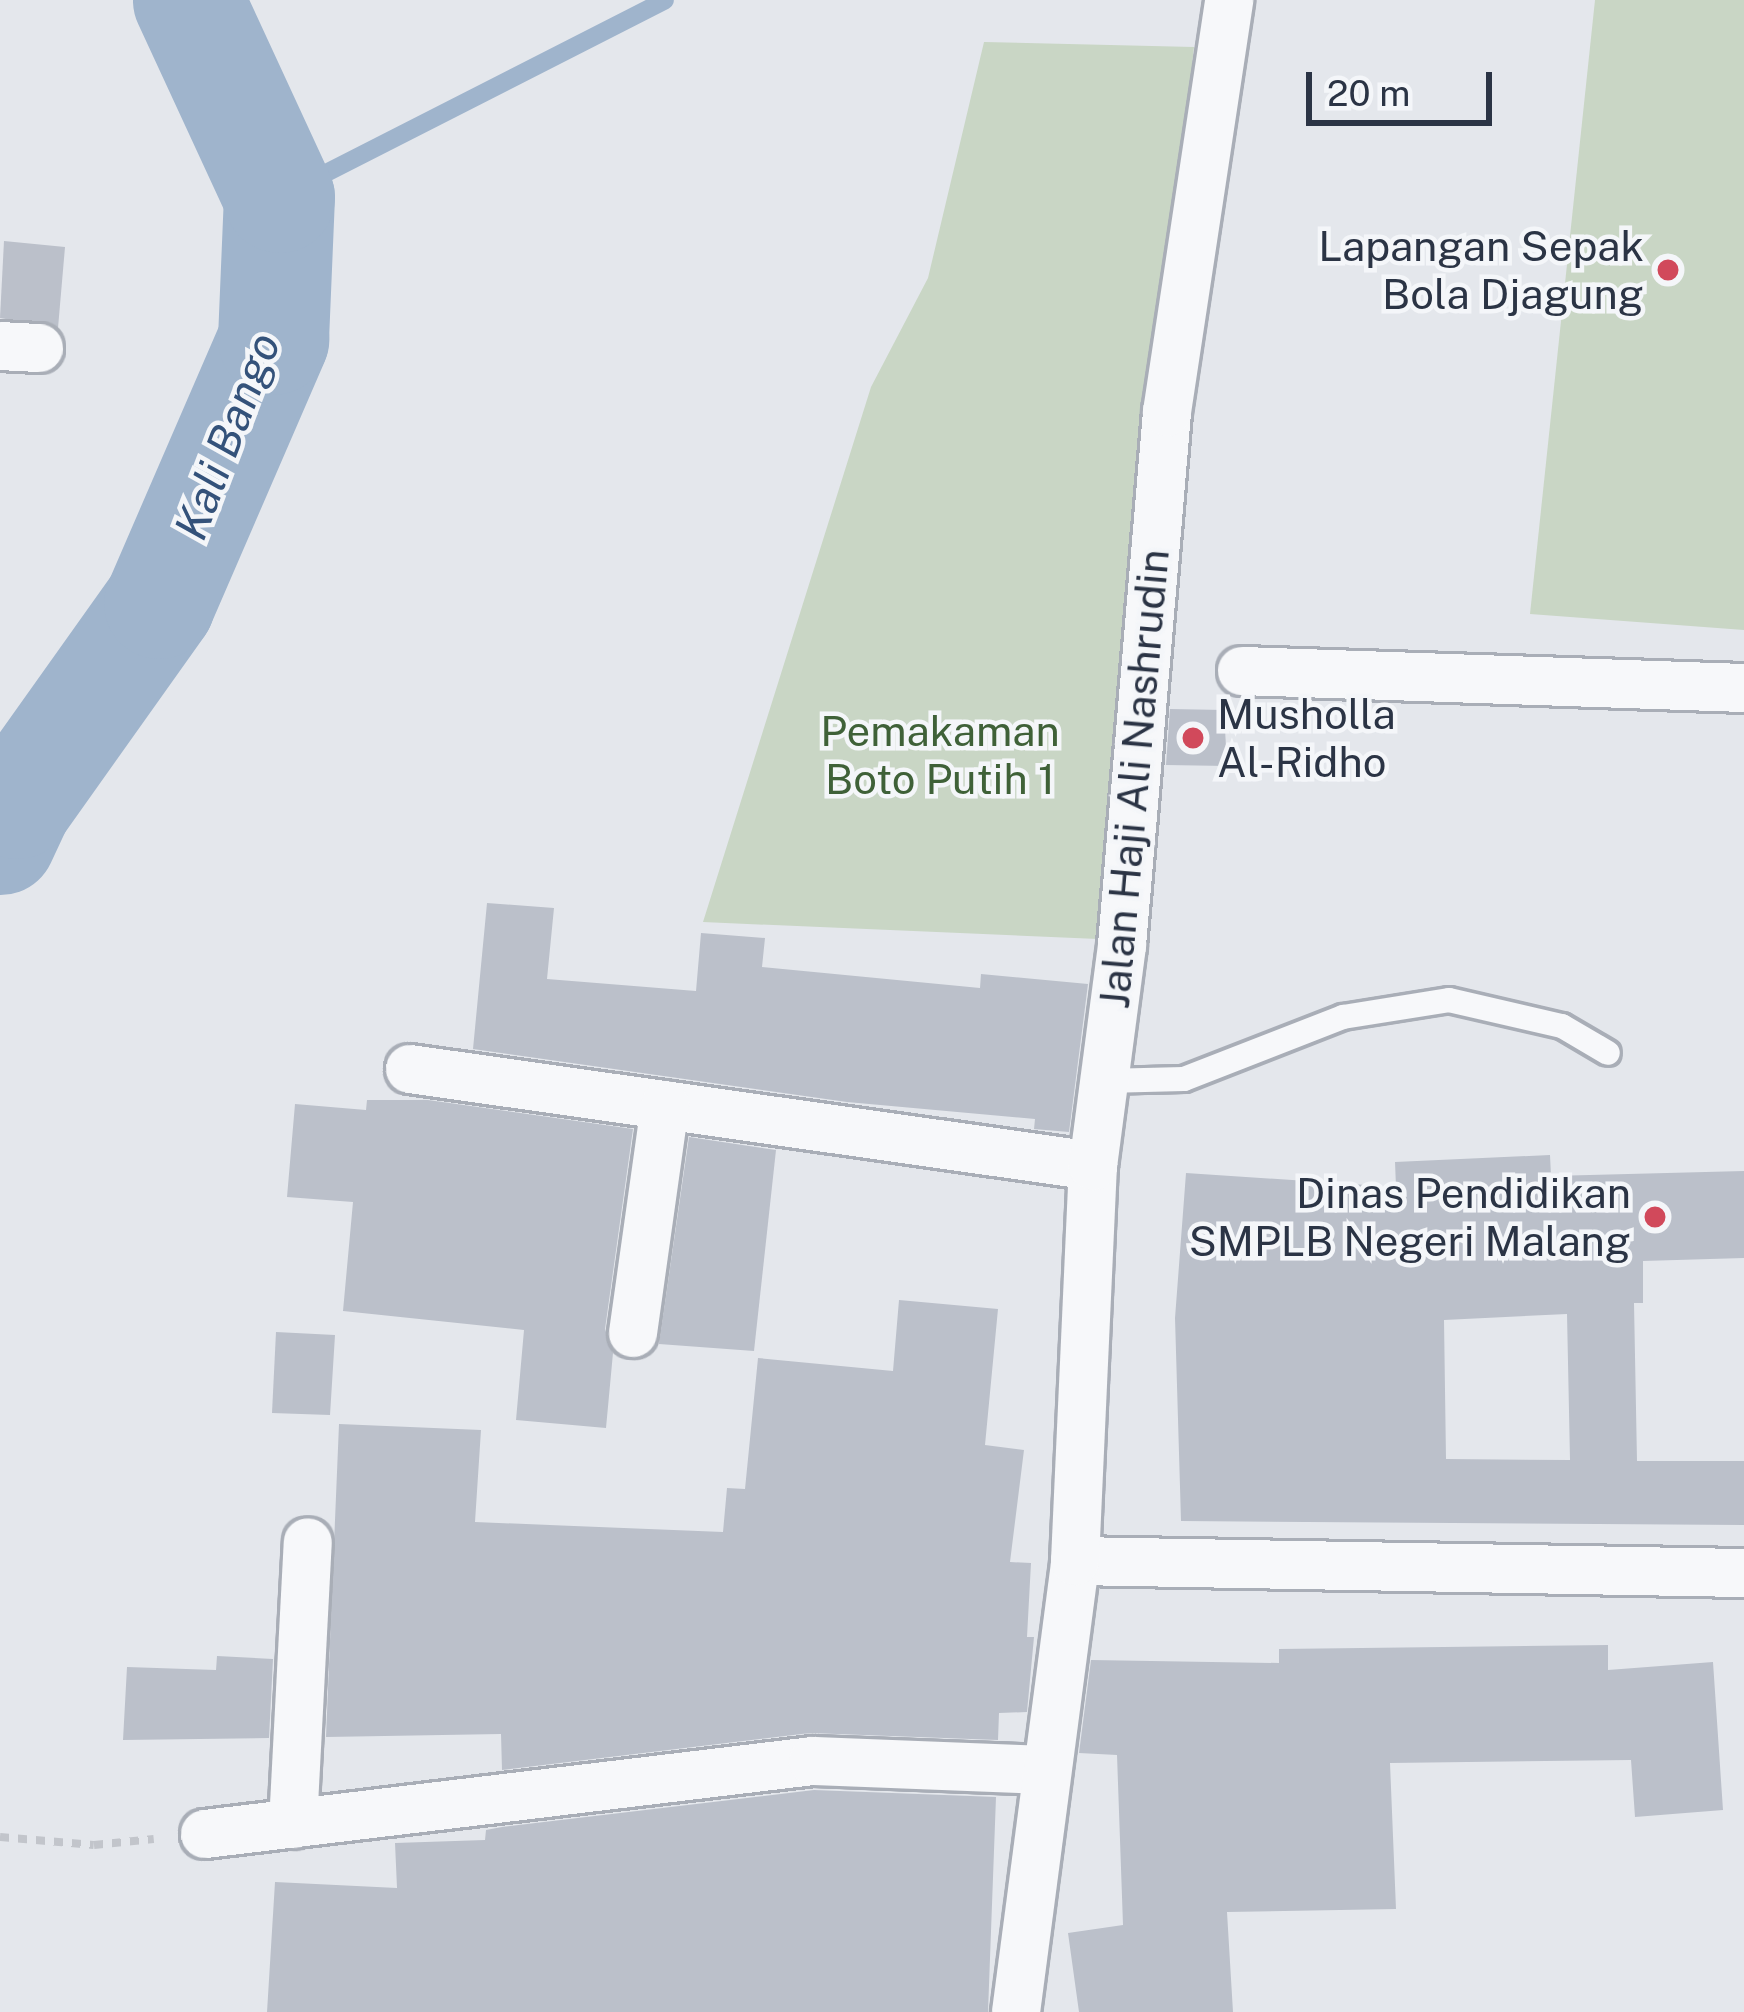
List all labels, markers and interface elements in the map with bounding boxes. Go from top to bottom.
scale bar [1312,48,1498,122]
text: 20 m [1327,72,1410,114]
place label: Lapangan Sepak Bola Djagung [1318,221,1644,320]
marker: Lapangan Sepak Bola Djagung [1655,257,1681,283]
water label: Kali Bango [163,325,291,547]
street label: Jalan Haji Ali Nashrudin [1089,547,1179,1011]
place label: Musholla Al-Ridho [1217,689,1396,788]
park label: Pemakaman Boto Putih 1 [820,706,1060,804]
marker: Musholla Al-Ridho [1180,725,1206,751]
place label: Dinas Pendidikan SMPLB Negeri Malang [1189,1168,1631,1266]
marker: Dinas Pendidikan SMPLB Negeri Malang [1642,1204,1668,1230]

